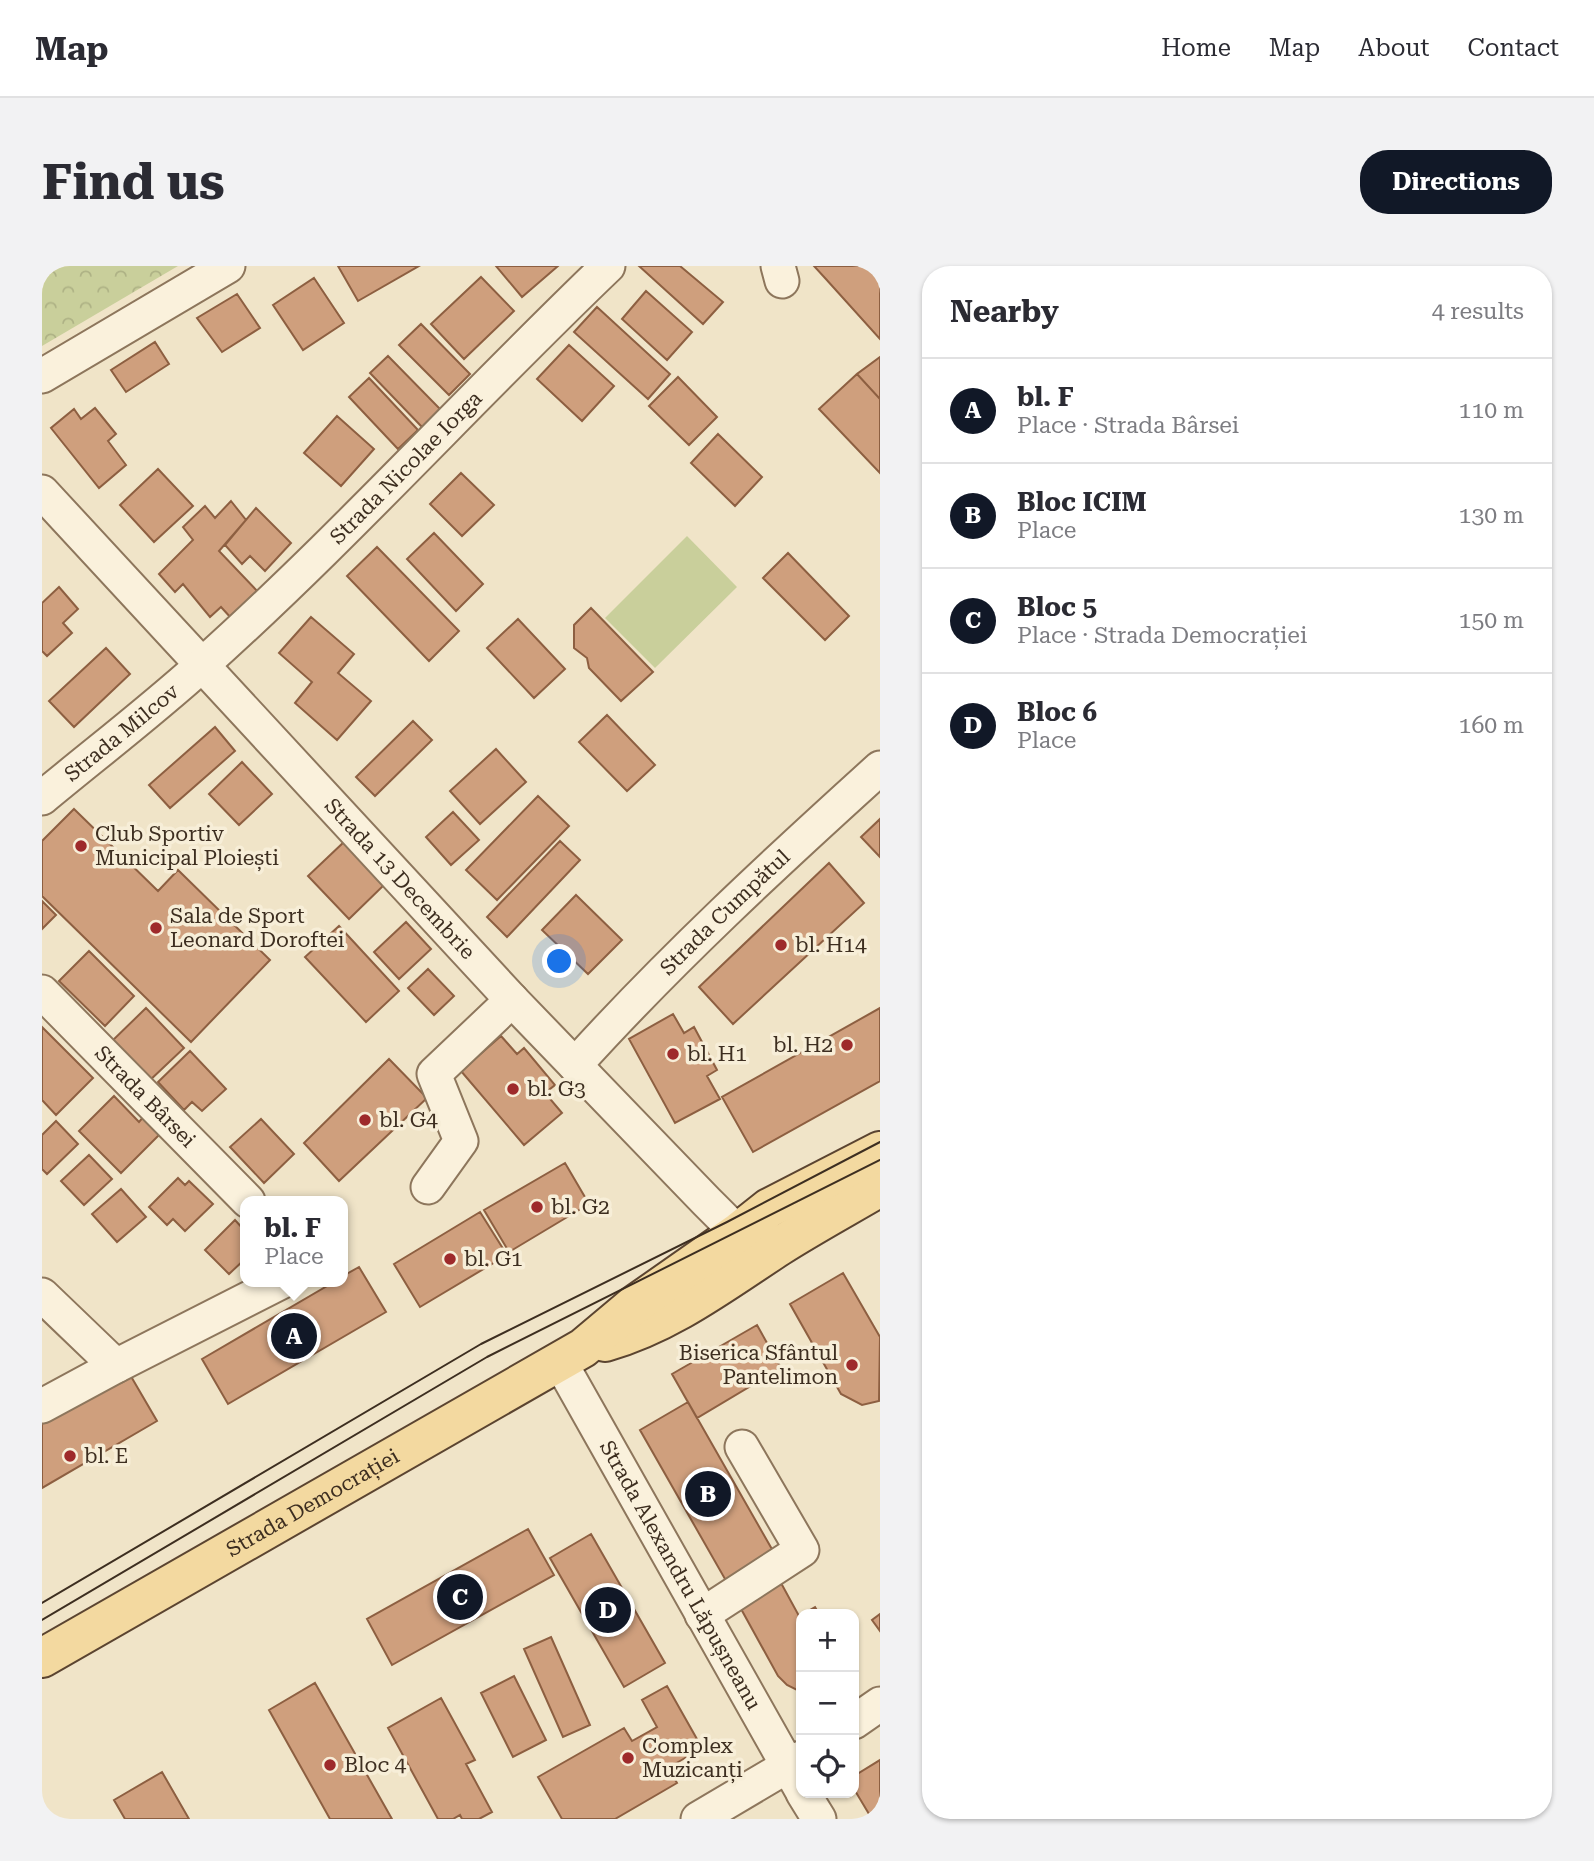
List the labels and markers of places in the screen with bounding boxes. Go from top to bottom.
place label: Club Sportiv Municipal Ploiești [95,822,279,872]
marker: Club Sportiv Municipal Ploiești [73,838,89,854]
place label: Sala de Sport Leonard Doroftei [170,904,345,952]
marker: Sala de Sport Leonard Doroftei [148,920,164,936]
place label: bl. H14 [795,933,867,957]
marker: bl. H14 [773,937,789,953]
place label: bl. H2 [773,1033,833,1057]
marker: bl. H2 [839,1037,855,1053]
place label: bl. H1 [687,1042,747,1066]
marker: bl. H1 [665,1046,681,1062]
place label: bl. G3 [527,1077,586,1101]
marker: bl. G3 [505,1081,521,1097]
place label: bl. G4 [379,1108,438,1132]
marker: bl. G4 [357,1112,373,1128]
place label: bl. G2 [551,1195,610,1219]
marker: bl. G2 [529,1199,545,1215]
place label: bl. G1 [464,1247,523,1271]
marker: bl. G1 [442,1251,458,1267]
pin: A [271,1310,317,1362]
place label: Biserica Sfântul Pantelimon [679,1341,839,1389]
marker: Biserica Sfântul Pantelimon [844,1357,860,1373]
place label: bl. E [84,1444,128,1468]
marker: bl. E [62,1448,78,1464]
pin: B [685,1468,731,1520]
pin: C [437,1571,483,1623]
pin: D [585,1584,631,1636]
place label: Complex Muzicanți [642,1734,743,1784]
marker: Complex Muzicanți [620,1750,636,1766]
place label: Bloc 4 [344,1753,406,1777]
marker: Bloc 4 [322,1757,338,1773]

